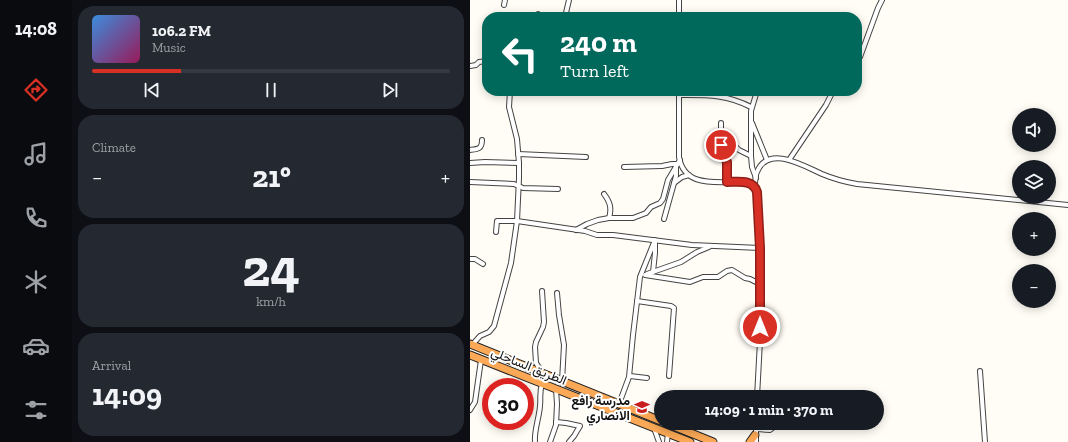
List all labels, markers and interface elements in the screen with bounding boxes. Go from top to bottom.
text: 14:08 [15,18,57,40]
text: 106.2 FM [152,22,211,40]
text: 240 m [560,26,637,59]
icon: left [494,28,546,80]
text: Music [152,40,186,55]
text: Turn left [560,60,629,82]
icon: directions [22,76,50,104]
icon: previous [141,79,163,101]
icon: pause [260,79,282,101]
icon: next [379,79,401,101]
map controls [1012,108,1056,308]
button: sound [1012,108,1056,152]
pin [704,128,738,162]
icon: arrive [710,134,732,156]
icon: music [22,140,50,168]
text: Climate [92,140,136,155]
text: 21° [252,159,291,195]
button: layers [1012,160,1056,204]
text: − [92,164,102,191]
text: + [441,164,450,191]
icon: phone [22,204,50,232]
button: + [1012,212,1056,256]
text: 24 [242,237,300,299]
button: − [1012,264,1056,308]
icon: climate [22,268,50,296]
text: km/h [256,294,286,309]
position arrow [739,306,781,348]
icon: car [22,332,50,360]
street label: الطريق الساحلي [488,344,569,391]
text: Arrival [92,358,131,373]
text: 14:09 [92,377,162,413]
speed limit sign: 30 [482,378,534,430]
place label: مدرسة رافع الانصاري [571,393,630,426]
icon: filters [22,396,50,424]
school or university icon: مدرسة رافع الانصاري [633,398,651,416]
text: 14:09 · 1 min · 370 m [705,401,833,419]

